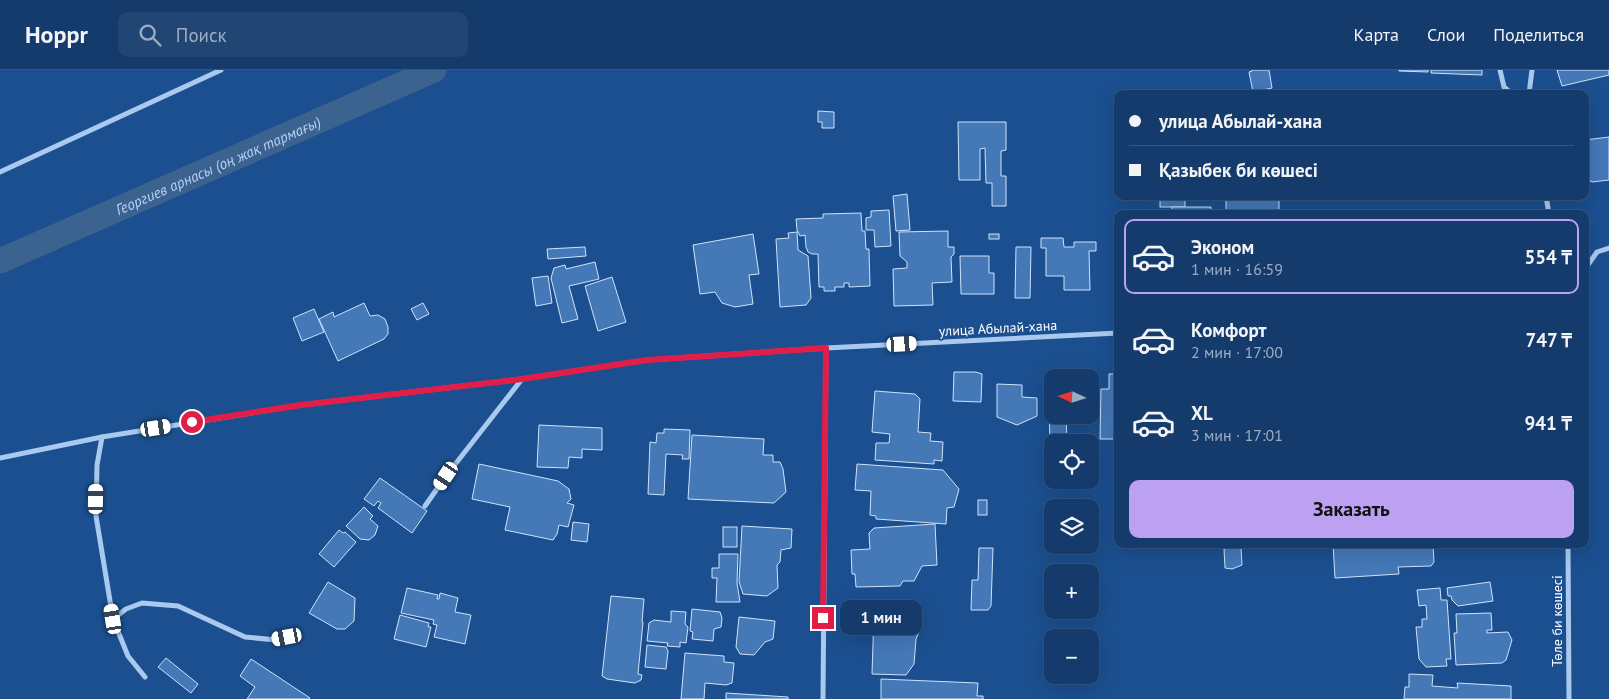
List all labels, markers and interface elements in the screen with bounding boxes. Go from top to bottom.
search box [118,12,468,57]
text: Hoppr [25,19,88,50]
icon: search [136,21,164,49]
text: Поиск [176,23,227,47]
text: Карта [1354,23,1399,46]
text: Слои [1427,23,1465,46]
text: Поделиться [1493,23,1584,46]
text: улица Абылай-хана [1159,109,1322,133]
water label: Георгиев арнасы (оң жақ тармағы) [112,112,323,219]
text: Қазыбек би көшесі [1159,158,1318,182]
icon: car [1131,234,1176,279]
text: Эконом [1191,235,1254,259]
text: 554 ₸ [1524,245,1572,269]
text: 1 мин · 16:59 [1191,259,1283,279]
street label: улица Абылай-хана [938,316,1058,340]
icon: car [1131,317,1176,362]
text: Комфорт [1191,318,1267,342]
text: 747 ₸ [1526,328,1572,352]
car [886,336,917,352]
text: 2 мин · 17:00 [1191,342,1283,362]
north arrow [1044,369,1099,424]
map controls [1044,369,1099,684]
icon: car [1131,400,1176,445]
text: XL [1191,401,1213,425]
route start [181,411,203,433]
text: 941 ₸ [1524,411,1572,435]
car [140,418,171,438]
text: 3 мин · 17:01 [1191,425,1283,445]
button: locate [1044,434,1099,489]
car [431,459,460,493]
button: Заказать [1129,480,1574,538]
car [88,484,103,514]
button: layers [1044,499,1099,554]
button: + [1044,564,1099,619]
street label: Төле би көшесі [1548,575,1566,667]
callout: 1 мин [840,600,923,636]
car [103,603,122,635]
route end [812,607,834,629]
text: 1 мин [860,607,902,627]
car [270,627,303,647]
button: − [1044,629,1099,684]

